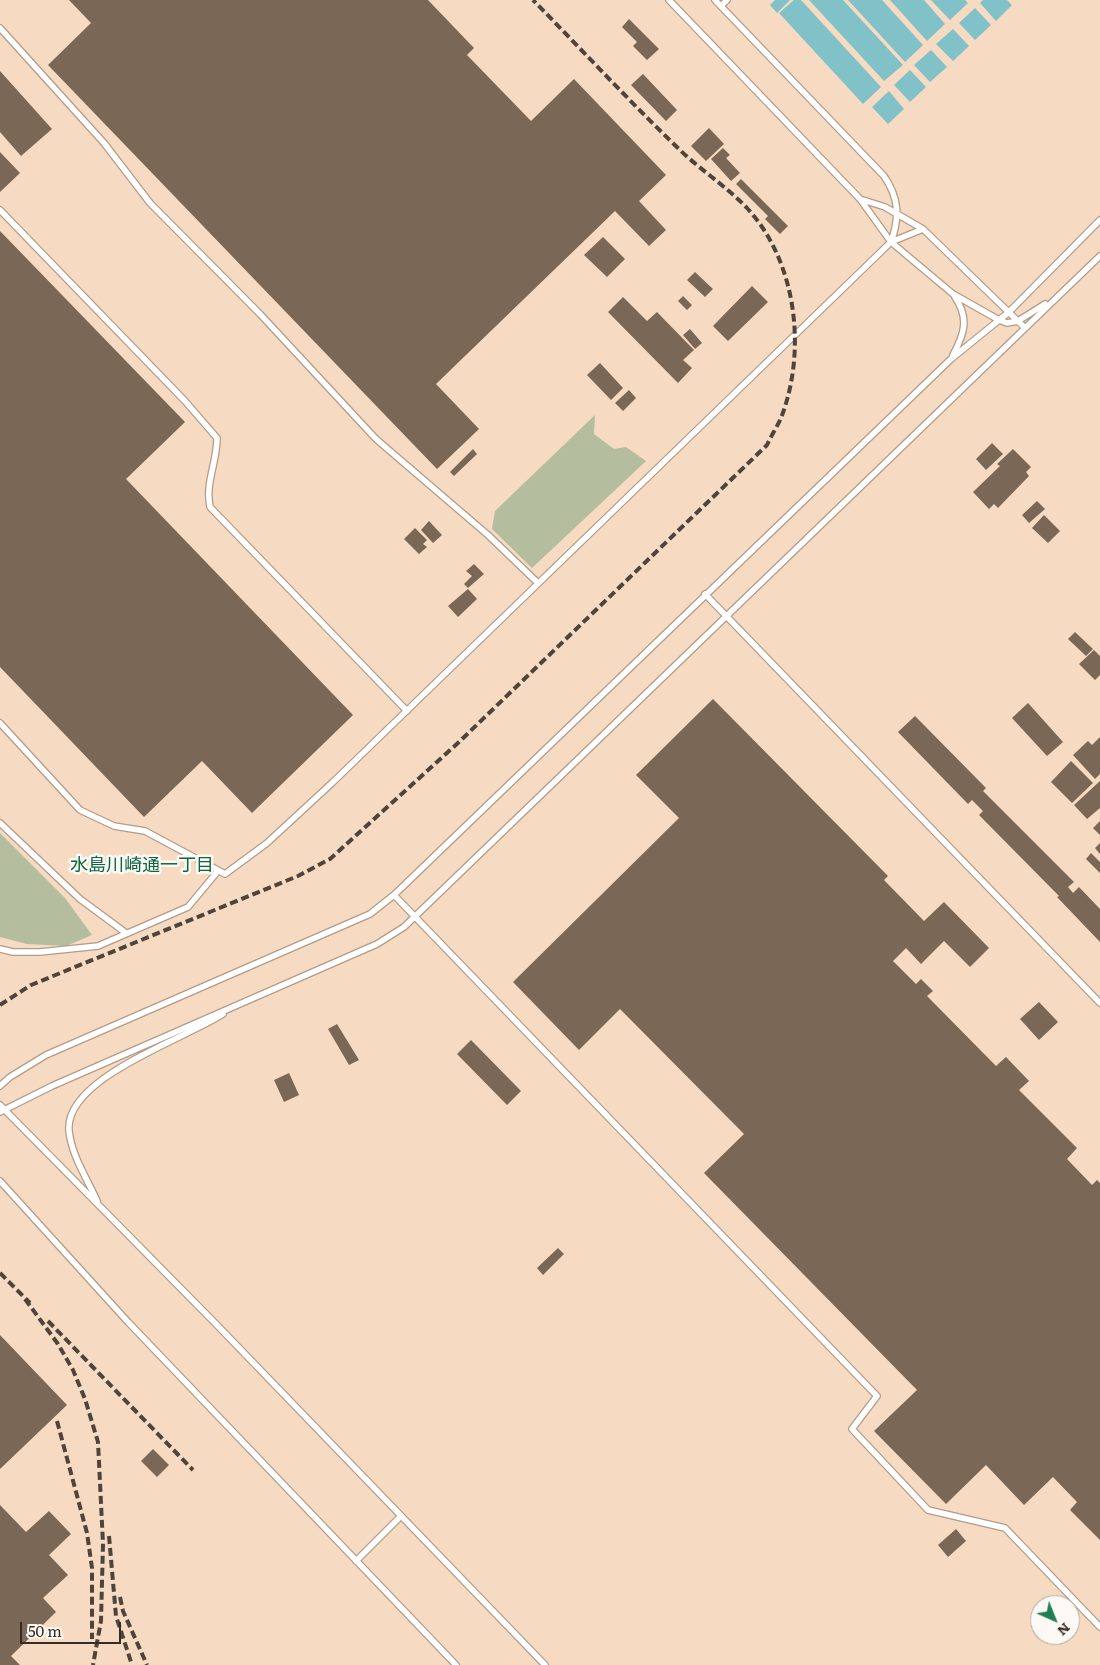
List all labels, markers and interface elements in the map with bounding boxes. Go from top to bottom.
district label: 水島川崎通一丁目 [70,855,214,877]
north arrow [1030,1595,1080,1645]
scale bar [22,1612,124,1644]
text: 50 m [28,1619,62,1642]
text: N [1054,1619,1076,1641]

